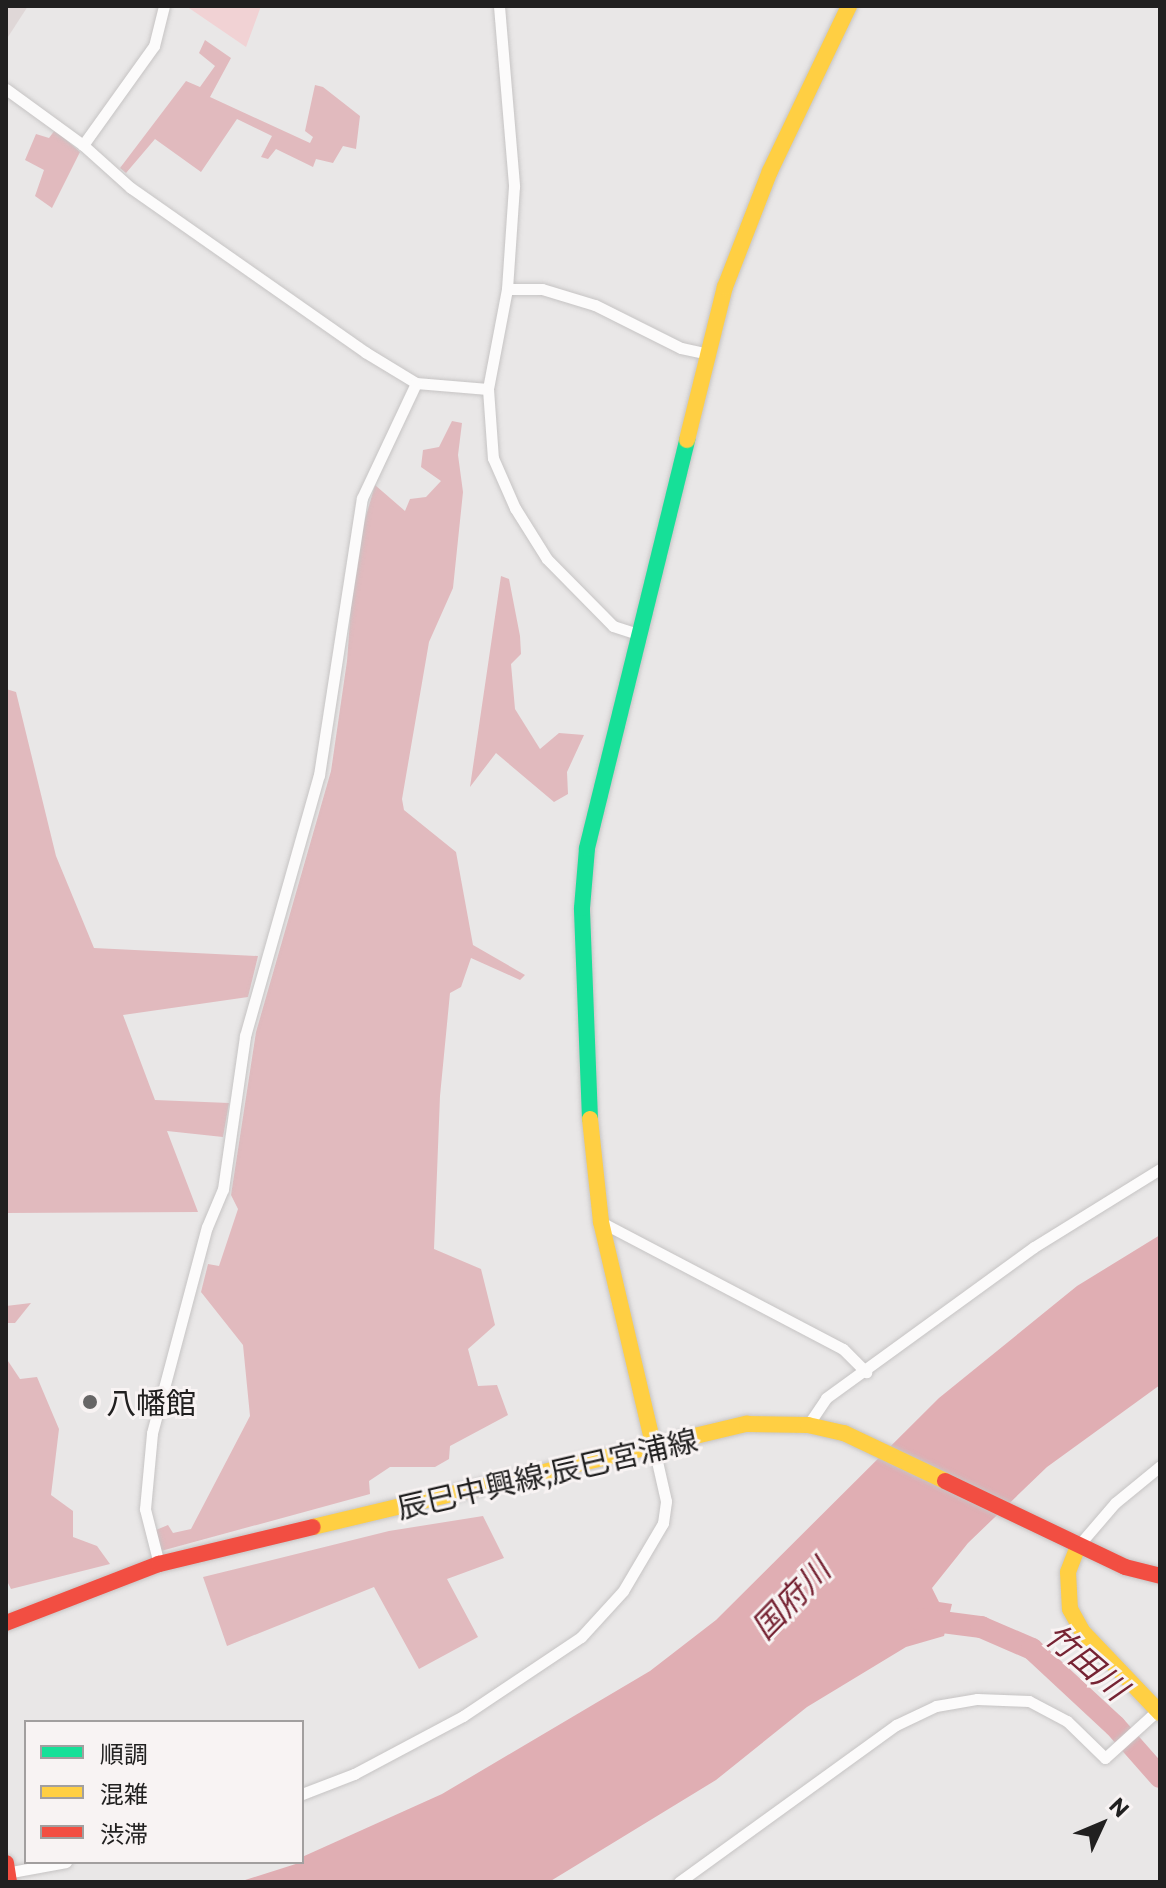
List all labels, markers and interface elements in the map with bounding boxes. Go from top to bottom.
place label: 八幡館 [106,1384,196,1420]
marker: 八幡館 [81,1393,99,1411]
street label: 辰巳中興線;辰巳宮浦線 [393,1421,701,1525]
water label: 国府川 [743,1550,837,1646]
water label: 竹田川 [1038,1615,1136,1707]
legend [24,1720,304,1864]
text: 順調 [100,1739,148,1768]
text: 混雑 [100,1779,148,1808]
north arrow [1062,1784,1142,1864]
text: N [1104,1792,1135,1822]
text: 渋滞 [100,1819,148,1848]

